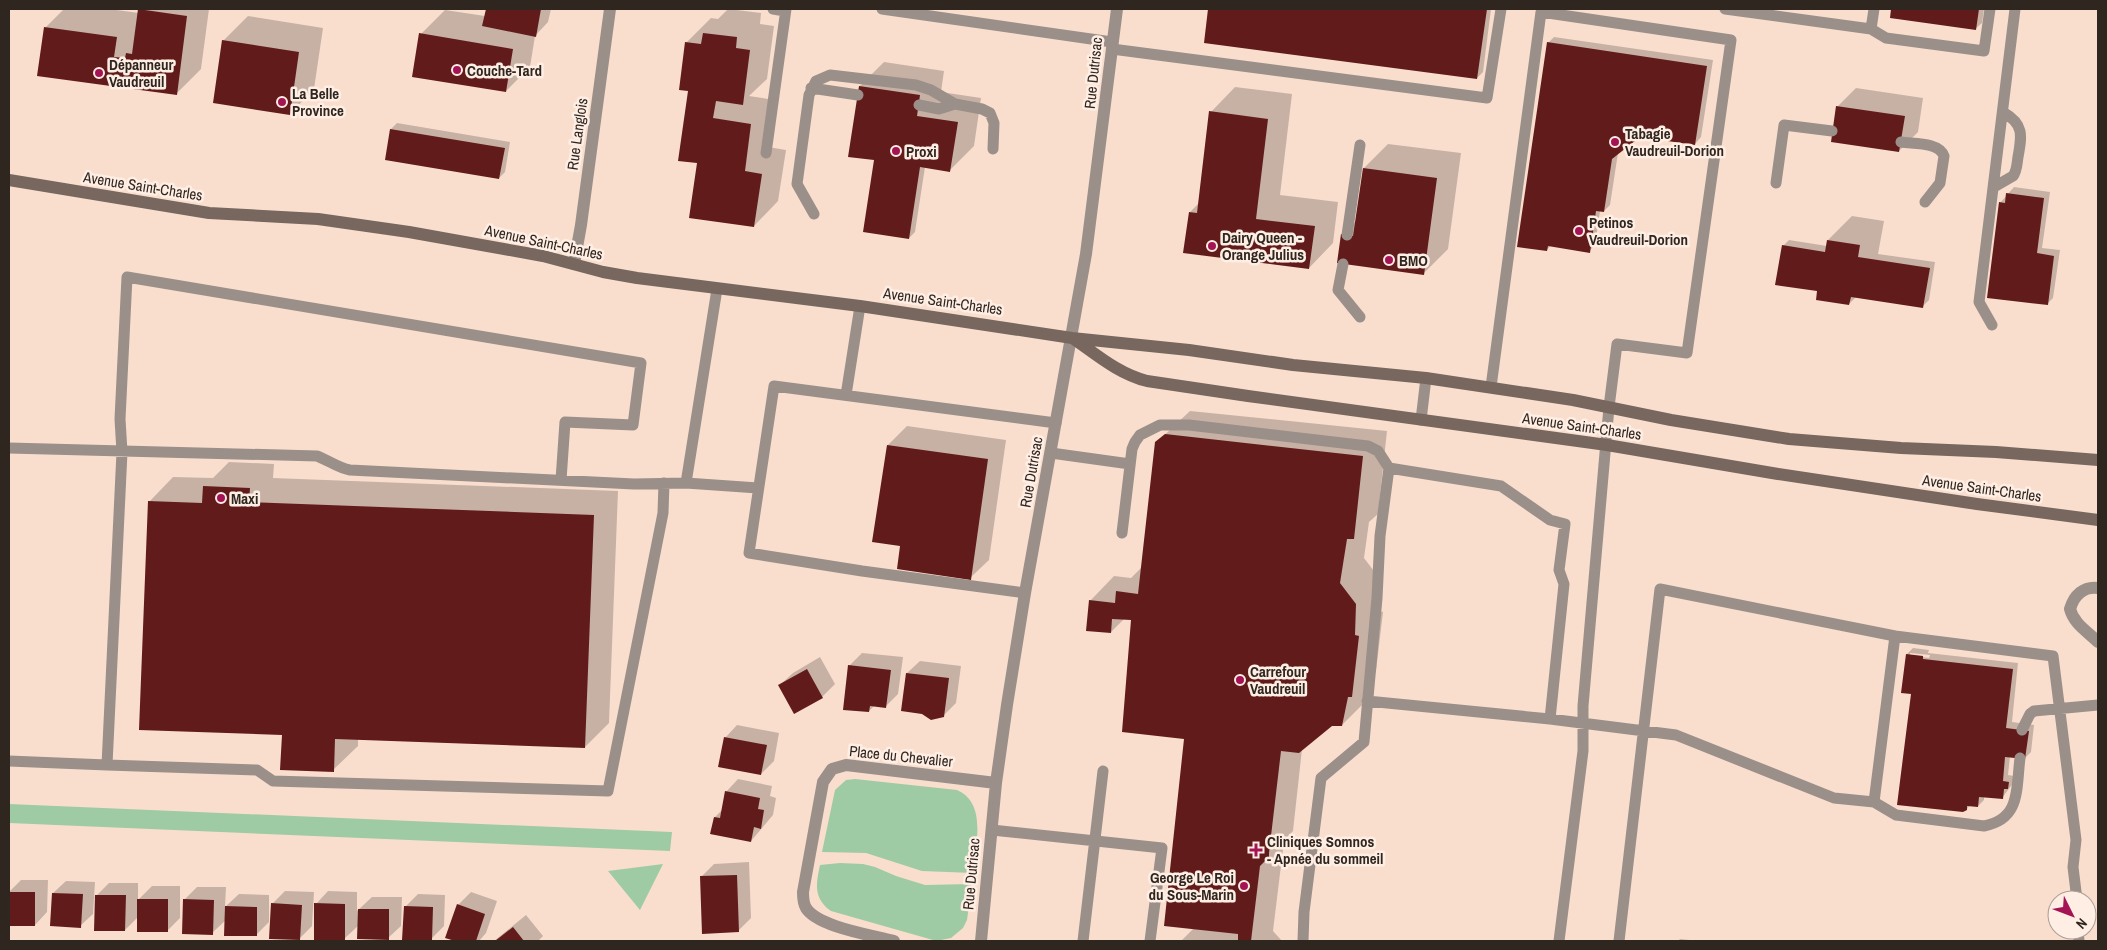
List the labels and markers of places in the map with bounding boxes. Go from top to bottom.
place label: Dépanneur Vaudreuil [109,54,173,92]
place label: Couche-Tard [467,60,542,81]
marker: Couche-Tard [451,64,463,76]
marker: Dépanneur Vaudreuil [93,67,105,79]
place label: La Belle Province [292,83,344,121]
marker: La Belle Province [276,96,288,108]
place label: Tabagie Vaudreuil-Dorion [1625,123,1724,161]
marker: Tabagie Vaudreuil-Dorion [1609,136,1621,148]
place label: Proxi [906,141,937,162]
marker: Proxi [890,145,902,157]
place label: Petinos Vaudreuil-Dorion [1589,212,1688,250]
marker: Petinos Vaudreuil-Dorion [1573,225,1585,237]
place label: Dairy Queen - Orange Julius [1222,227,1304,265]
marker: Dairy Queen - Orange Julius [1206,240,1218,252]
place label: BMO [1399,250,1428,271]
marker: BMO [1383,254,1395,266]
place label: Maxi [231,488,258,509]
marker: Maxi [215,492,227,504]
place label: Carrefour Vaudreuil [1250,661,1306,699]
marker: Carrefour Vaudreuil [1234,674,1246,686]
place label: Cliniques Somnos - Apnée du sommeil [1267,831,1383,869]
marker: Cliniques Somnos - Apnée du sommeil [1249,843,1263,857]
place label: George Le Roi du Sous-Marin [1149,867,1234,905]
marker: George Le Roi du Sous-Marin [1238,880,1250,892]

